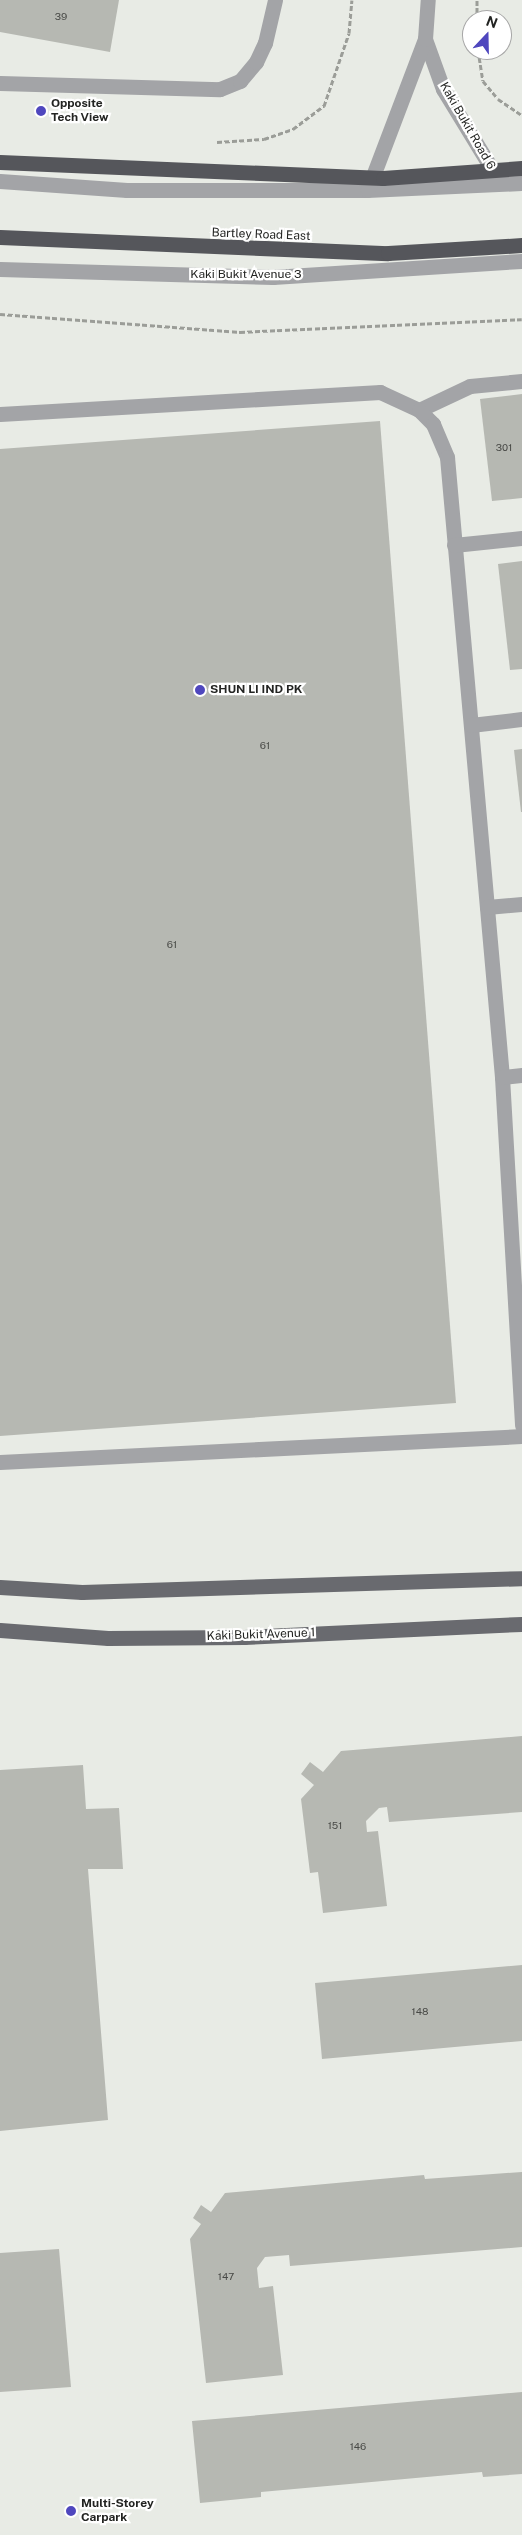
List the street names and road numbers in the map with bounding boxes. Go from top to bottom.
street label: Kaki Bukit Road 6 [436,80,498,172]
street label: Bartley Road East [211,226,311,244]
street label: Kaki Bukit Avenue 3 [190,268,302,282]
street label: Kaki Bukit Avenue 1 [206,1626,316,1644]

